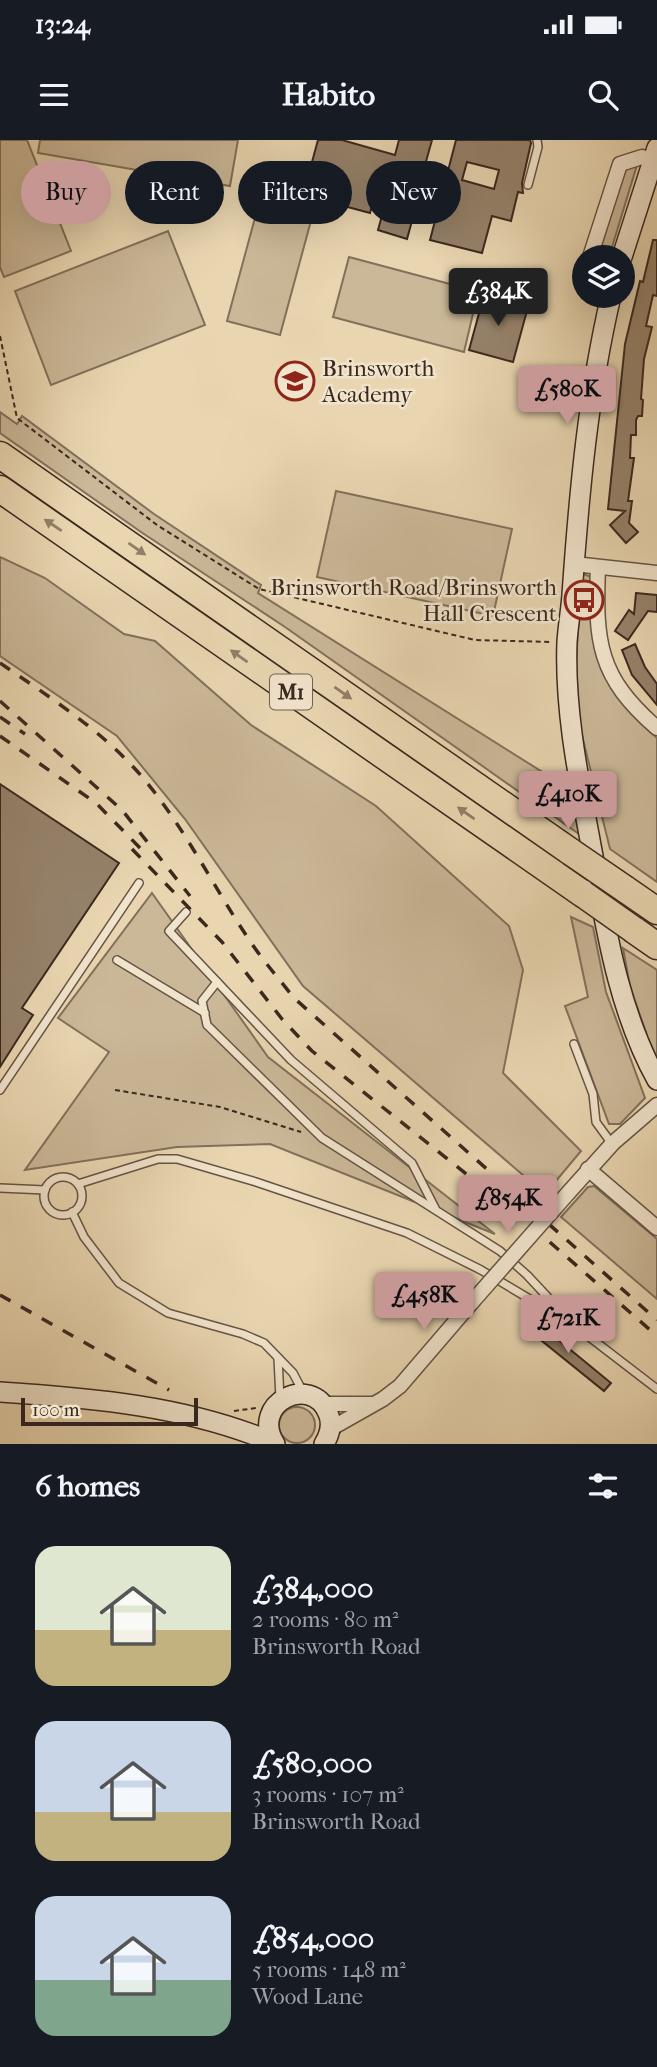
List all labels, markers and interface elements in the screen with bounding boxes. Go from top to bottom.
text: 13:24 [35,9,90,40]
icon: menu [35,76,73,114]
text: Habito [282,76,375,113]
icon: search [584,76,622,114]
chip: Buy [21,161,111,224]
chip: Rent [125,161,224,224]
chip: Filters [238,161,352,224]
chip: New [366,161,461,224]
map controls [572,245,635,308]
button: layers [572,245,635,308]
pin: £384K [449,268,547,328]
text: £384K [465,277,531,304]
place label: Brinsworth Academy [321,355,435,408]
school or university icon: Brinsworth Academy [274,360,316,402]
pin: £580K [518,366,616,426]
text: £580K [534,375,600,402]
one-way arrow [44,518,62,532]
one-way arrow [128,541,146,555]
place label: Brinsworth Road/Brinsworth Hall Crescent [270,574,557,627]
bus stop icon: Brinsworth Road/Brinsworth Hall Crescent [563,579,605,621]
one-way arrow [230,649,248,663]
road number: M1 [270,674,312,710]
one-way arrow [334,686,352,700]
pin: £410K [519,772,617,831]
text: £410K [535,780,601,807]
one-way arrow [457,806,475,820]
pin: £854K [459,1176,557,1235]
text: £854K [474,1184,542,1211]
pin: £458K [375,1272,473,1332]
text: £458K [391,1281,457,1308]
pin: £721K [519,1296,617,1355]
text: £721K [536,1304,600,1331]
scale bar [21,1395,198,1427]
text: 100 m [32,1399,80,1421]
icon: filters [584,1467,622,1505]
text: 6 homes [35,1469,140,1504]
text: £384,000 [252,1571,374,1606]
icon: home [91,1574,175,1658]
text: 2 rooms · 80 m² [252,1606,399,1633]
text: Brinsworth Road [252,1633,421,1660]
text: £580,000 [252,1746,372,1781]
icon: home [91,1749,175,1833]
text: 3 rooms · 107 m² [252,1781,404,1808]
text: Brinsworth Road [252,1808,421,1835]
text: £854,000 [252,1921,374,1956]
icon: home [91,1924,175,2008]
text: 5 rooms · 148 m² [252,1956,406,1983]
text: Wood Lane [252,1983,363,2010]

